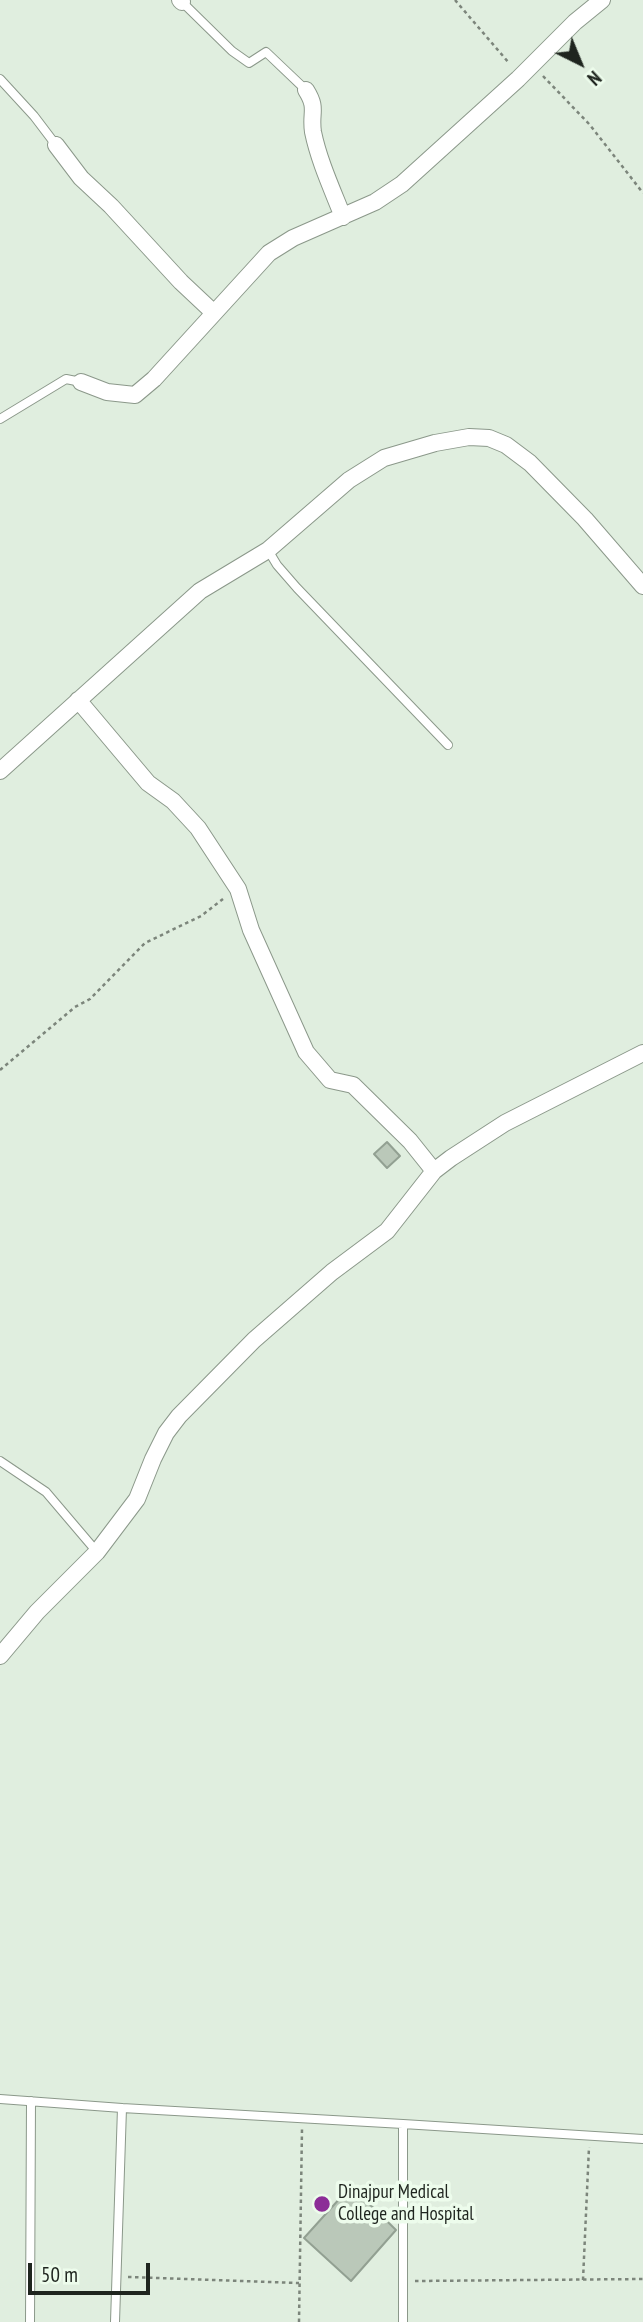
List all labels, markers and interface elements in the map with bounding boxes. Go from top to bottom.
north arrow [545,28,615,98]
text: N [582,66,606,91]
place label: Dinajpur Medical College and Hospital [338,2182,474,2226]
marker: Dinajpur Medical College and Hospital [312,2194,332,2214]
scale bar [32,2248,154,2292]
text: 50 m [41,2261,78,2288]

